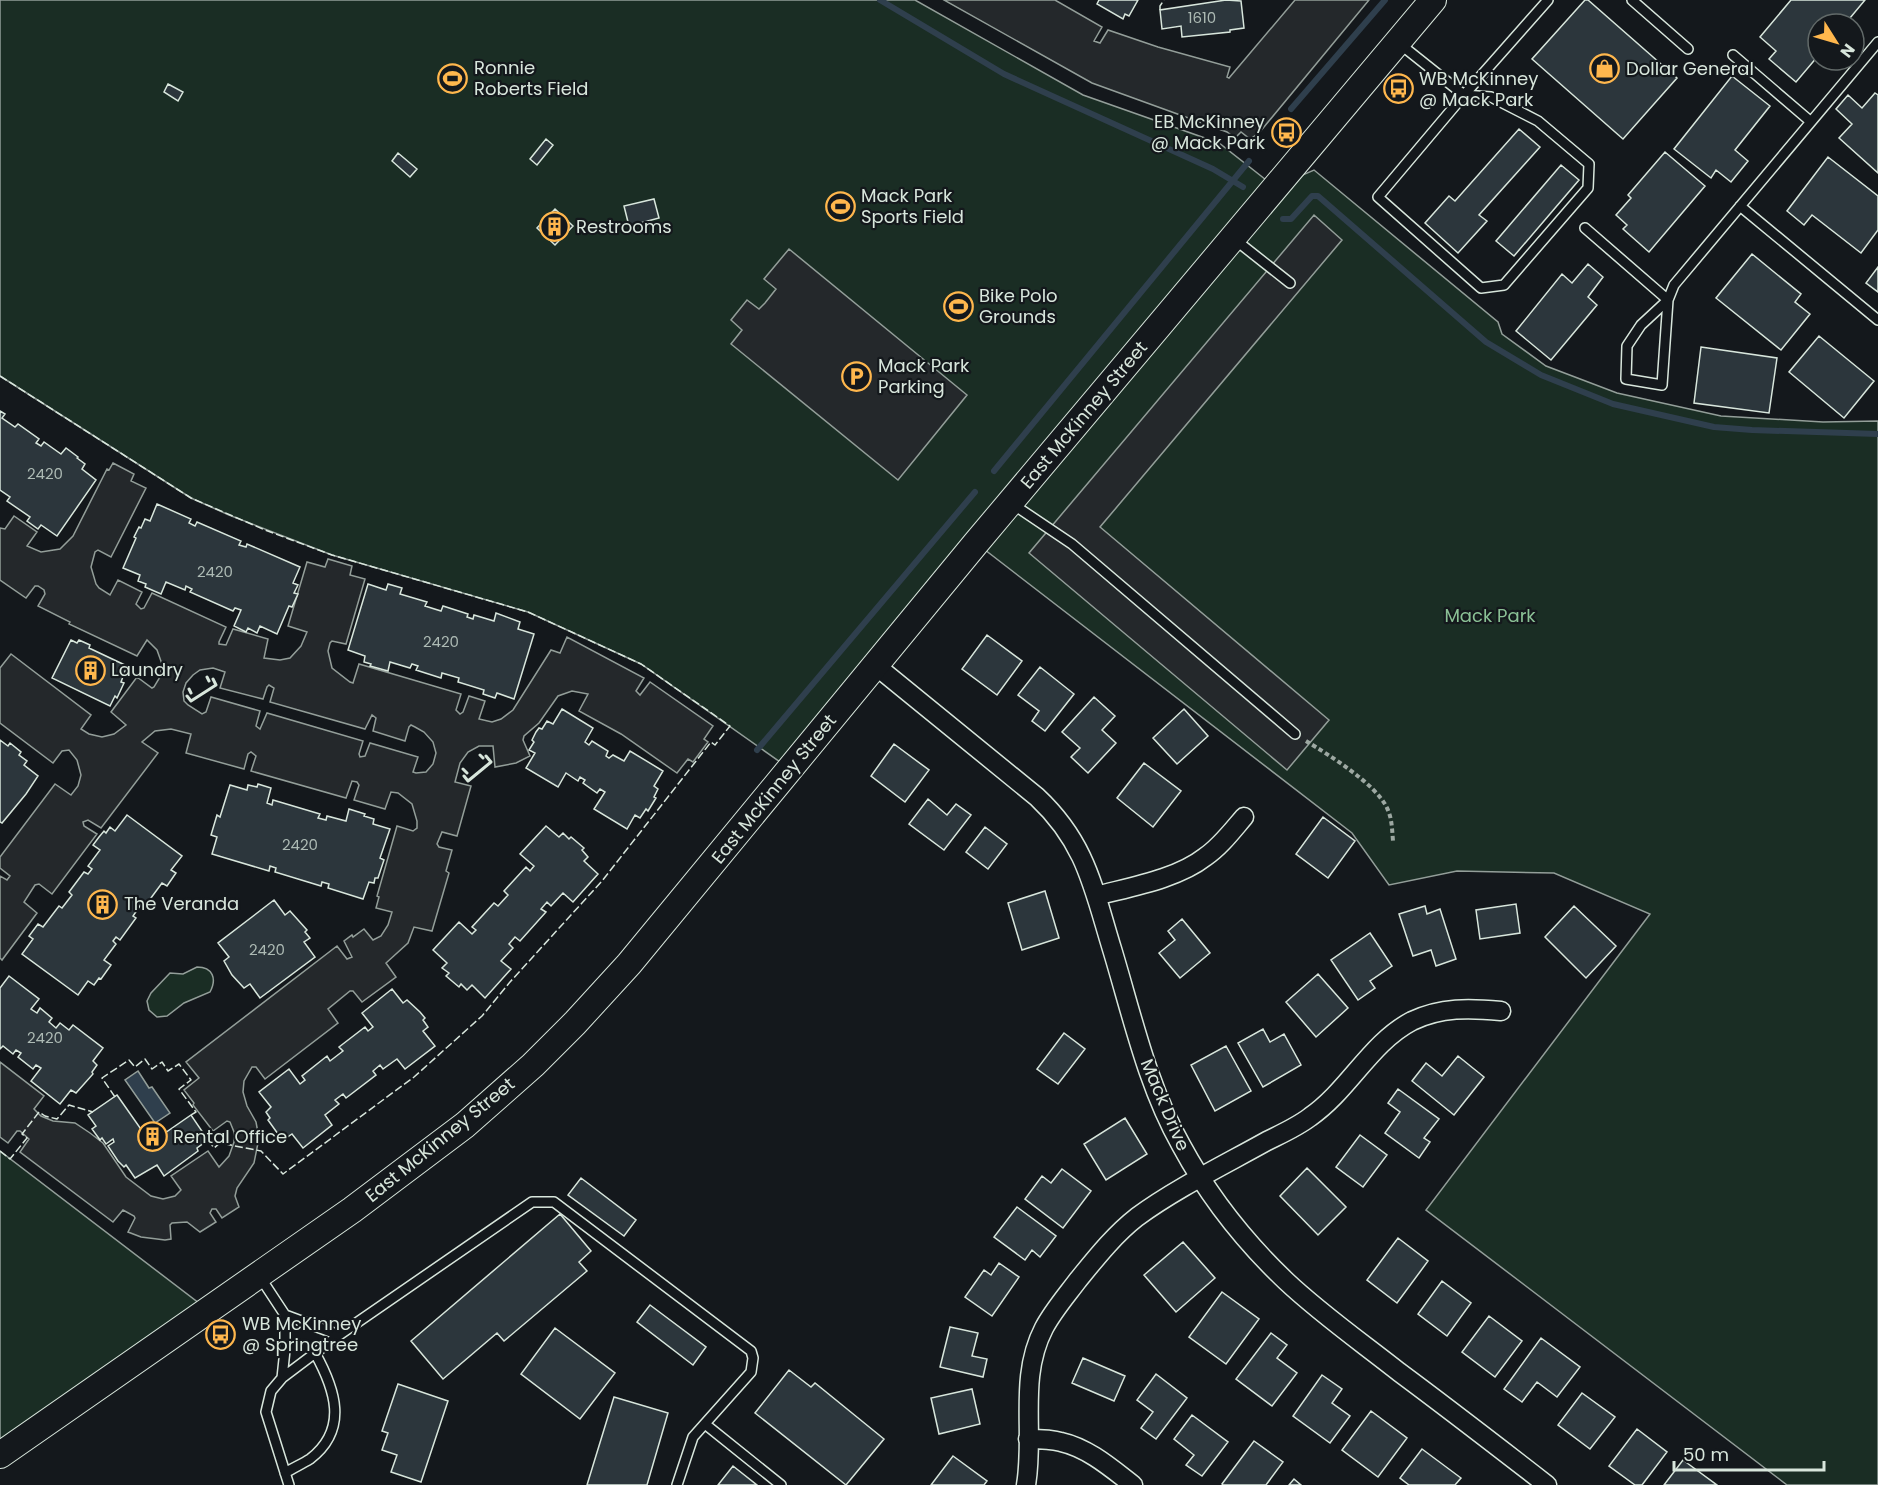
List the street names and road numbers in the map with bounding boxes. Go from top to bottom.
street label: East McKinney Street [1014,336,1153,494]
street label: East McKinney Street [705,709,842,869]
street label: Mack Drive [1135,1055,1196,1155]
street label: East McKinney Street [360,1071,520,1208]

